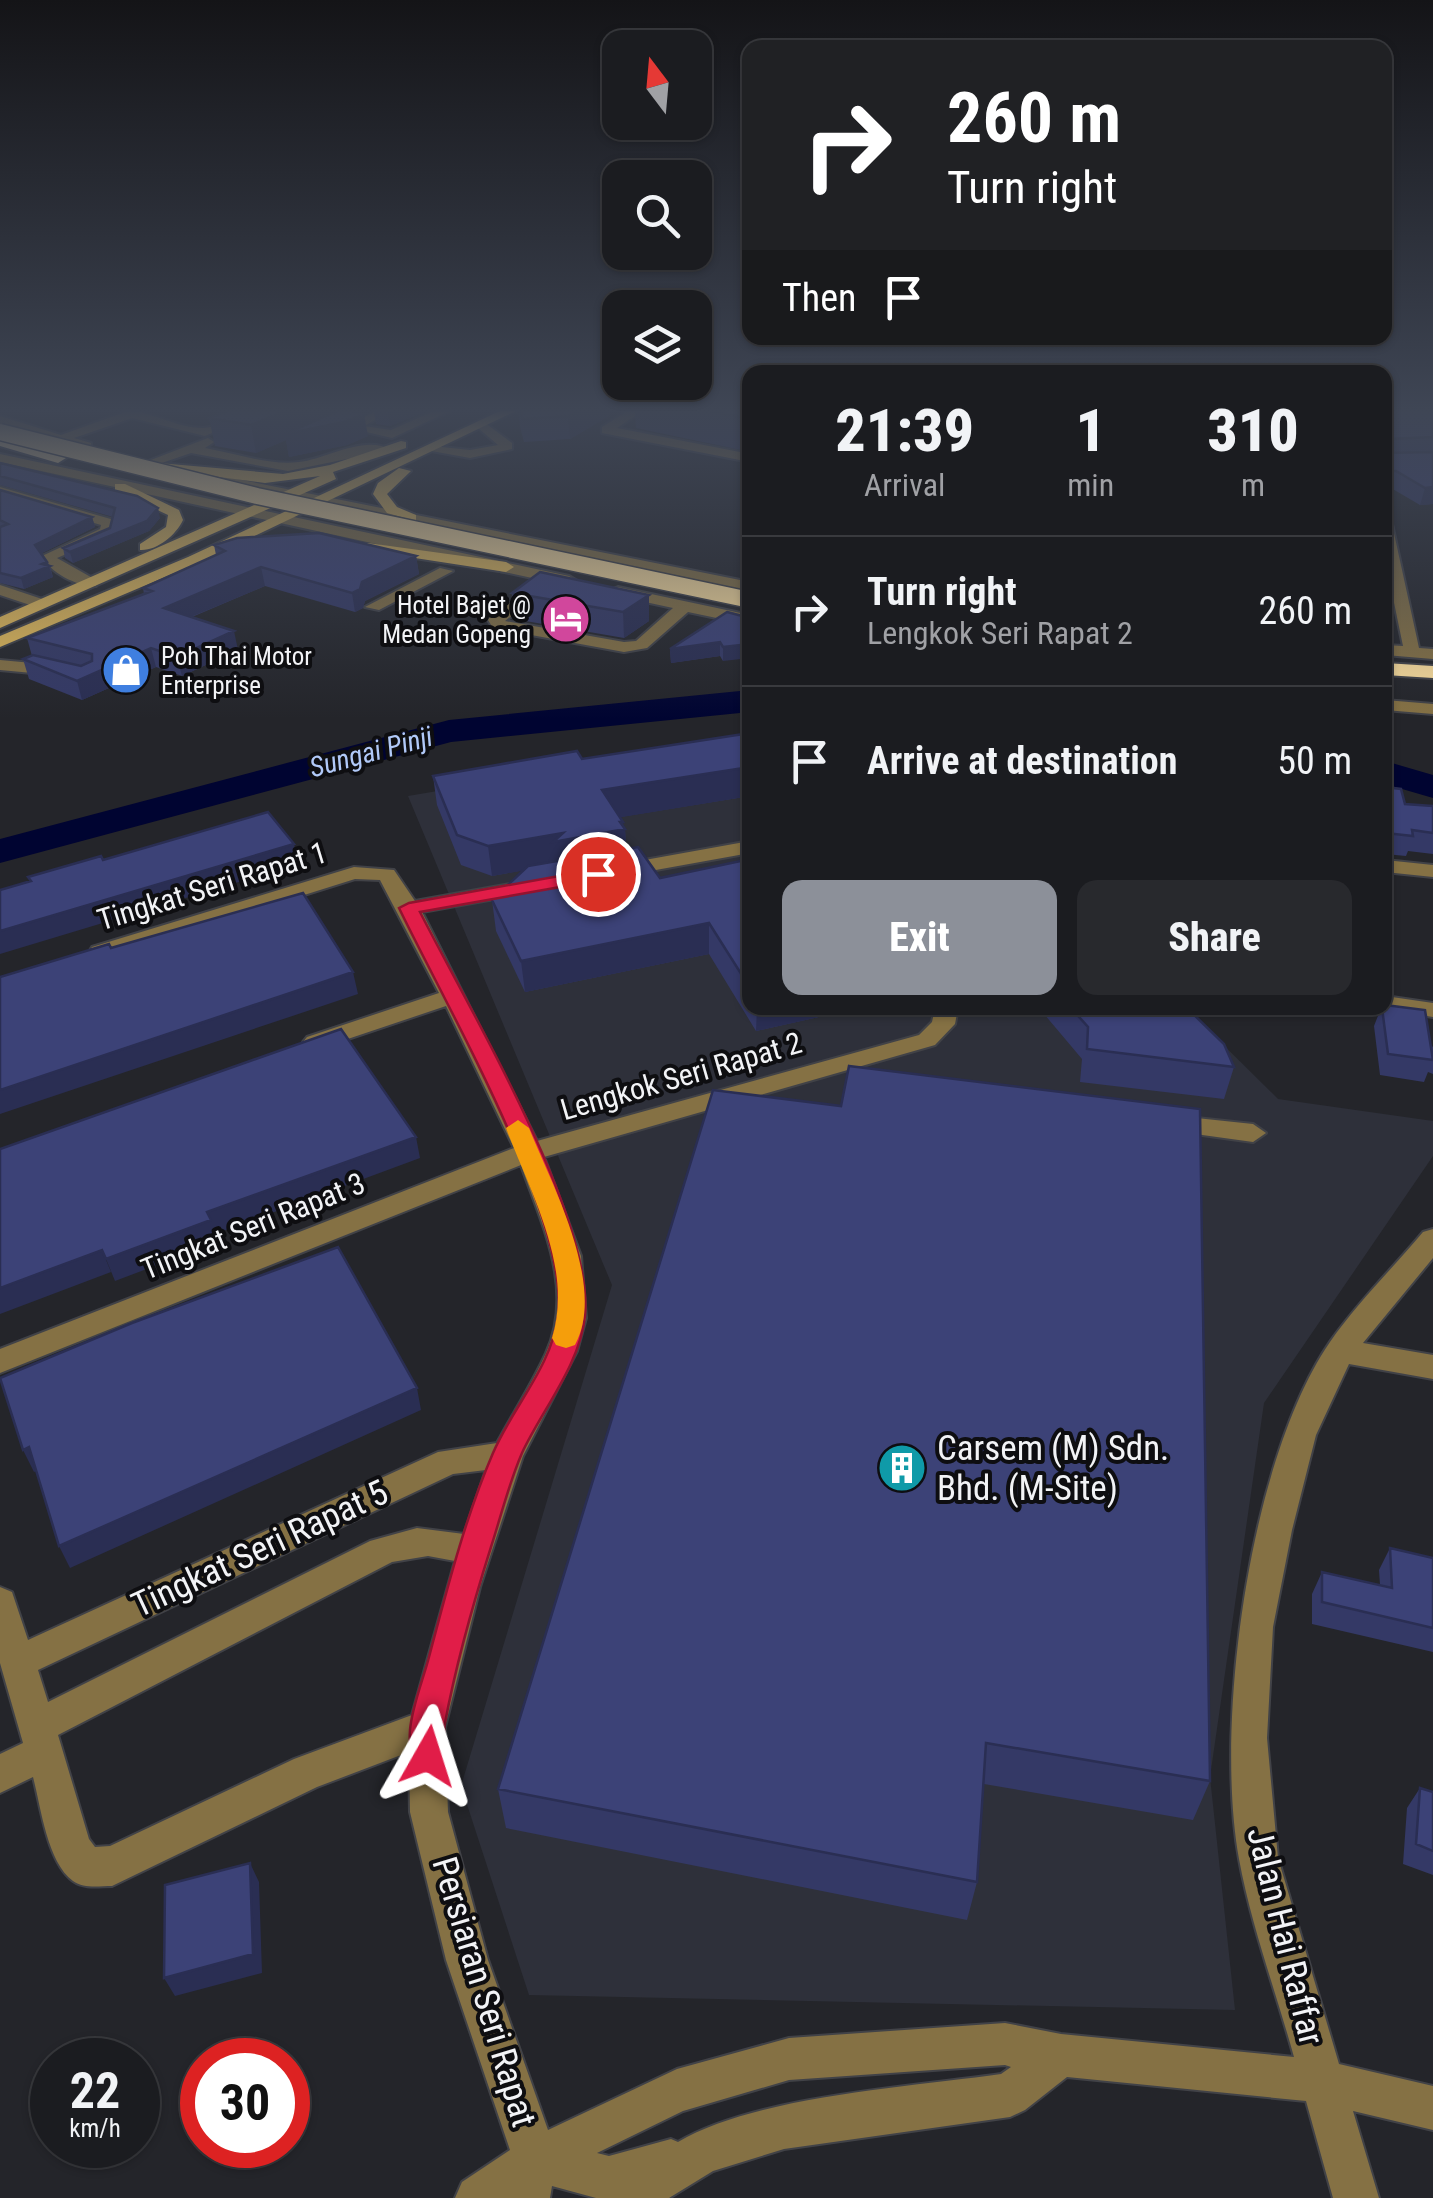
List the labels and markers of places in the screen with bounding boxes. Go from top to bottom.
place label: Hotel Bajet @ Medan Gopeng [382,591,531,649]
hotel icon: Hotel Bajet @ Medan Gopeng [540,593,592,645]
place label: Poh Thai Motor Enterprise [161,642,312,700]
shop icon: Poh Thai Motor Enterprise [100,644,152,696]
pin [556,832,641,917]
place label: Carsem (M) Sdn. Bhd. (M-Site) [937,1428,1169,1509]
building icon: Carsem (M) Sdn. Bhd. (M-Site) [876,1442,928,1494]

